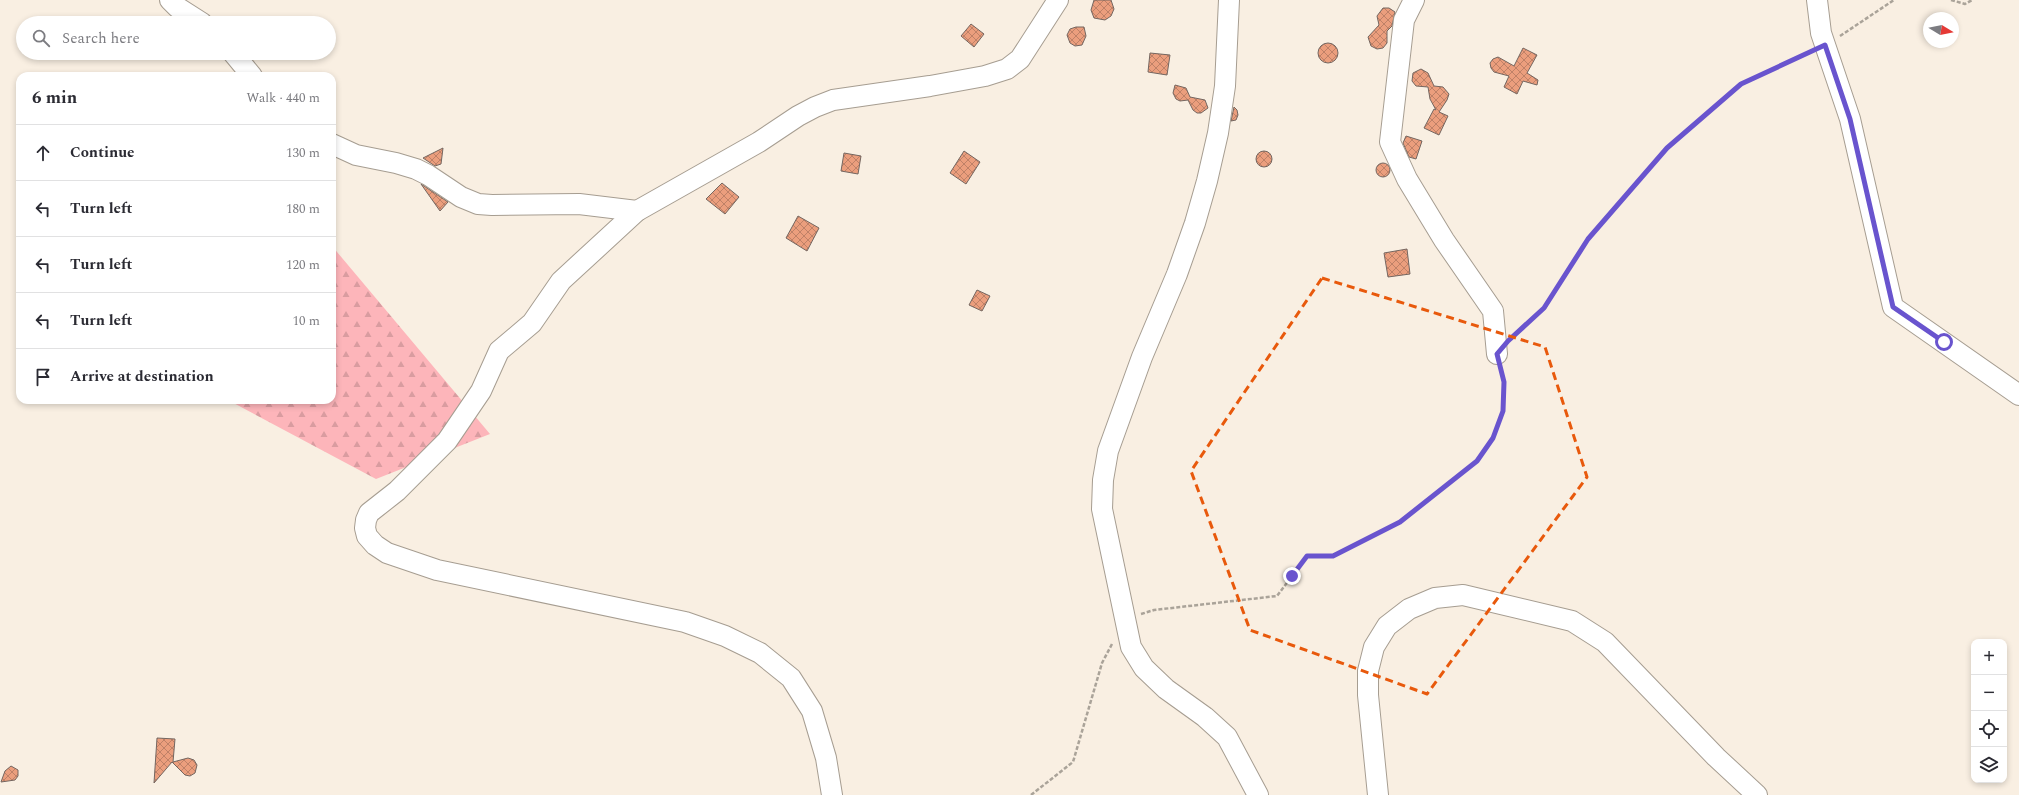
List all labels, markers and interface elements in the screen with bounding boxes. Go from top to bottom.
north arrow [1923,12,1959,48]
search box [16,16,336,60]
icon: search [30,27,52,49]
text: Search here [62,27,140,50]
text: 6 min [32,85,77,111]
text: Walk · 440 m [246,88,320,108]
text: Continue [70,141,135,164]
icon: ahead [32,142,54,164]
text: 130 m [286,143,320,163]
text: Turn left [70,197,132,220]
icon: left [32,198,54,220]
text: 180 m [286,199,320,219]
text: Turn left [70,253,132,276]
icon: left [32,254,54,276]
text: 120 m [286,255,320,275]
text: Turn left [70,309,132,332]
icon: left [32,310,54,332]
text: 10 m [293,311,320,331]
route start [1935,333,1953,351]
text: Arrive at destination [70,365,214,388]
icon: arrive [32,366,54,388]
route end [1283,567,1301,585]
map controls [1971,639,2007,783]
button: + [1971,639,2007,675]
button: − [1971,675,2007,711]
button: locate [1971,711,2007,747]
button: layers [1971,747,2007,783]

